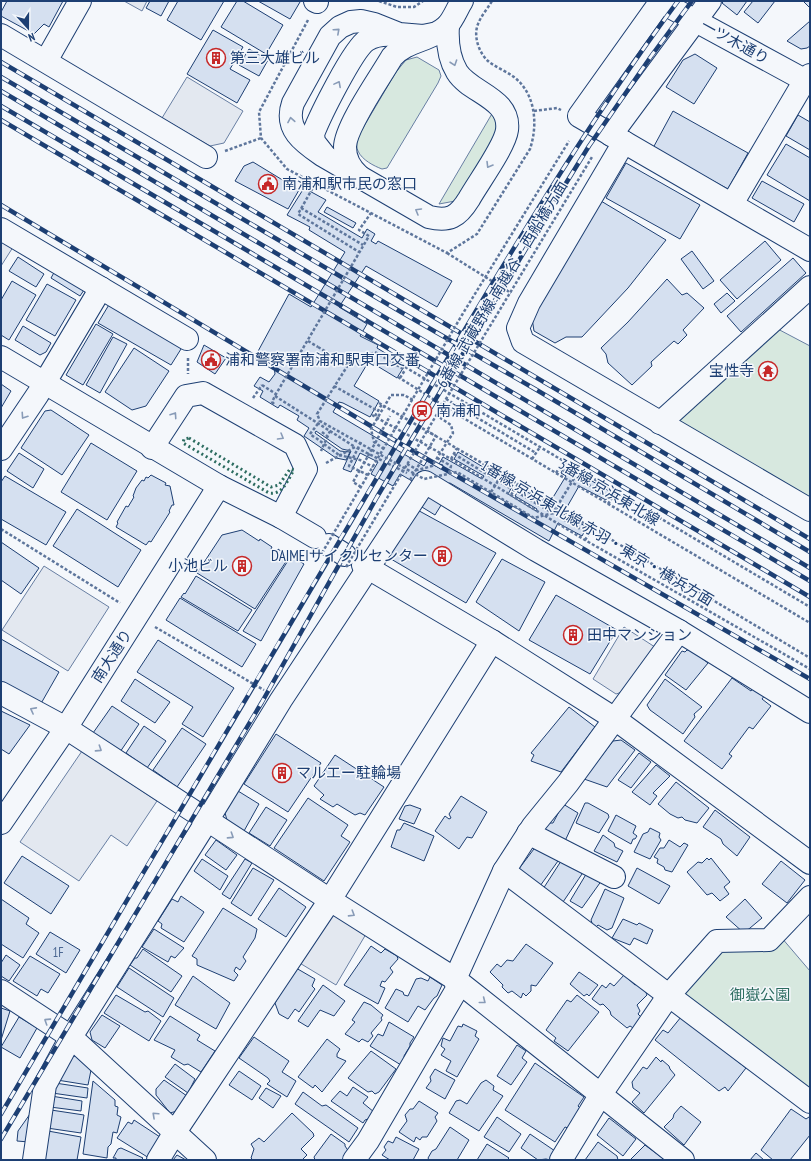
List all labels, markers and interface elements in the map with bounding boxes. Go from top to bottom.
north arrow [8,8,48,48]
street label: 一ツ木通り [698,15,773,68]
one-way arrow [332,28,340,35]
text: N [26,30,37,45]
building icon: 第三大雄ビル [205,47,227,69]
place label: 第三大雄ビル [230,48,320,67]
one-way arrow [449,59,457,66]
one-way arrow [333,81,341,88]
one-way arrow [287,116,296,123]
one-way arrow [486,161,494,168]
public building icon: 南浦和駅市民の窓口 [257,173,279,195]
place label: 南浦和駅市民の窓口 [282,174,417,193]
street label: 6番線 武蔵野線 南越谷・西船橋方面 [432,177,571,391]
one-way arrow [415,208,422,215]
public building icon: 浦和警察署南浦和駅東口交番 [200,349,222,371]
place label: 浦和警察署南浦和駅東口交番 [225,350,420,369]
temple icon: 宝性寺 [757,360,779,382]
place label: 宝性寺 [709,361,754,380]
station icon: 南浦和 [411,400,433,422]
place label: 南浦和 [436,401,481,420]
one-way arrow [21,411,28,418]
one-way arrow [169,412,176,419]
one-way arrow [277,433,284,440]
street label: 3番線 京浜東北線 [555,454,663,529]
street label: 1番線 京浜東北線 赤羽・東京・横浜方面 [477,455,717,610]
building icon: DAIMEIサイクルセンター [431,545,453,567]
place label: DAIMEIサイクルセンター [271,546,428,565]
building icon: 小池ビル [231,555,253,577]
place label: 小池ビル [168,556,228,575]
building icon: 田中マンション [562,624,584,646]
street label: 南大通り [87,625,136,686]
place label: 田中マンション [587,625,692,644]
one-way arrow [30,708,38,715]
one-way arrow [94,744,101,751]
building icon: マルエー駐輪場 [271,762,293,784]
place label: マルエー駐輪場 [296,763,401,782]
one-way arrow [227,831,234,839]
one-way arrow [348,909,355,917]
house number: 1F [52,944,64,961]
park label: 御嶽公園 [730,985,790,1004]
one-way arrow [479,997,486,1004]
one-way arrow [44,1019,51,1026]
one-way arrow [153,1112,160,1119]

